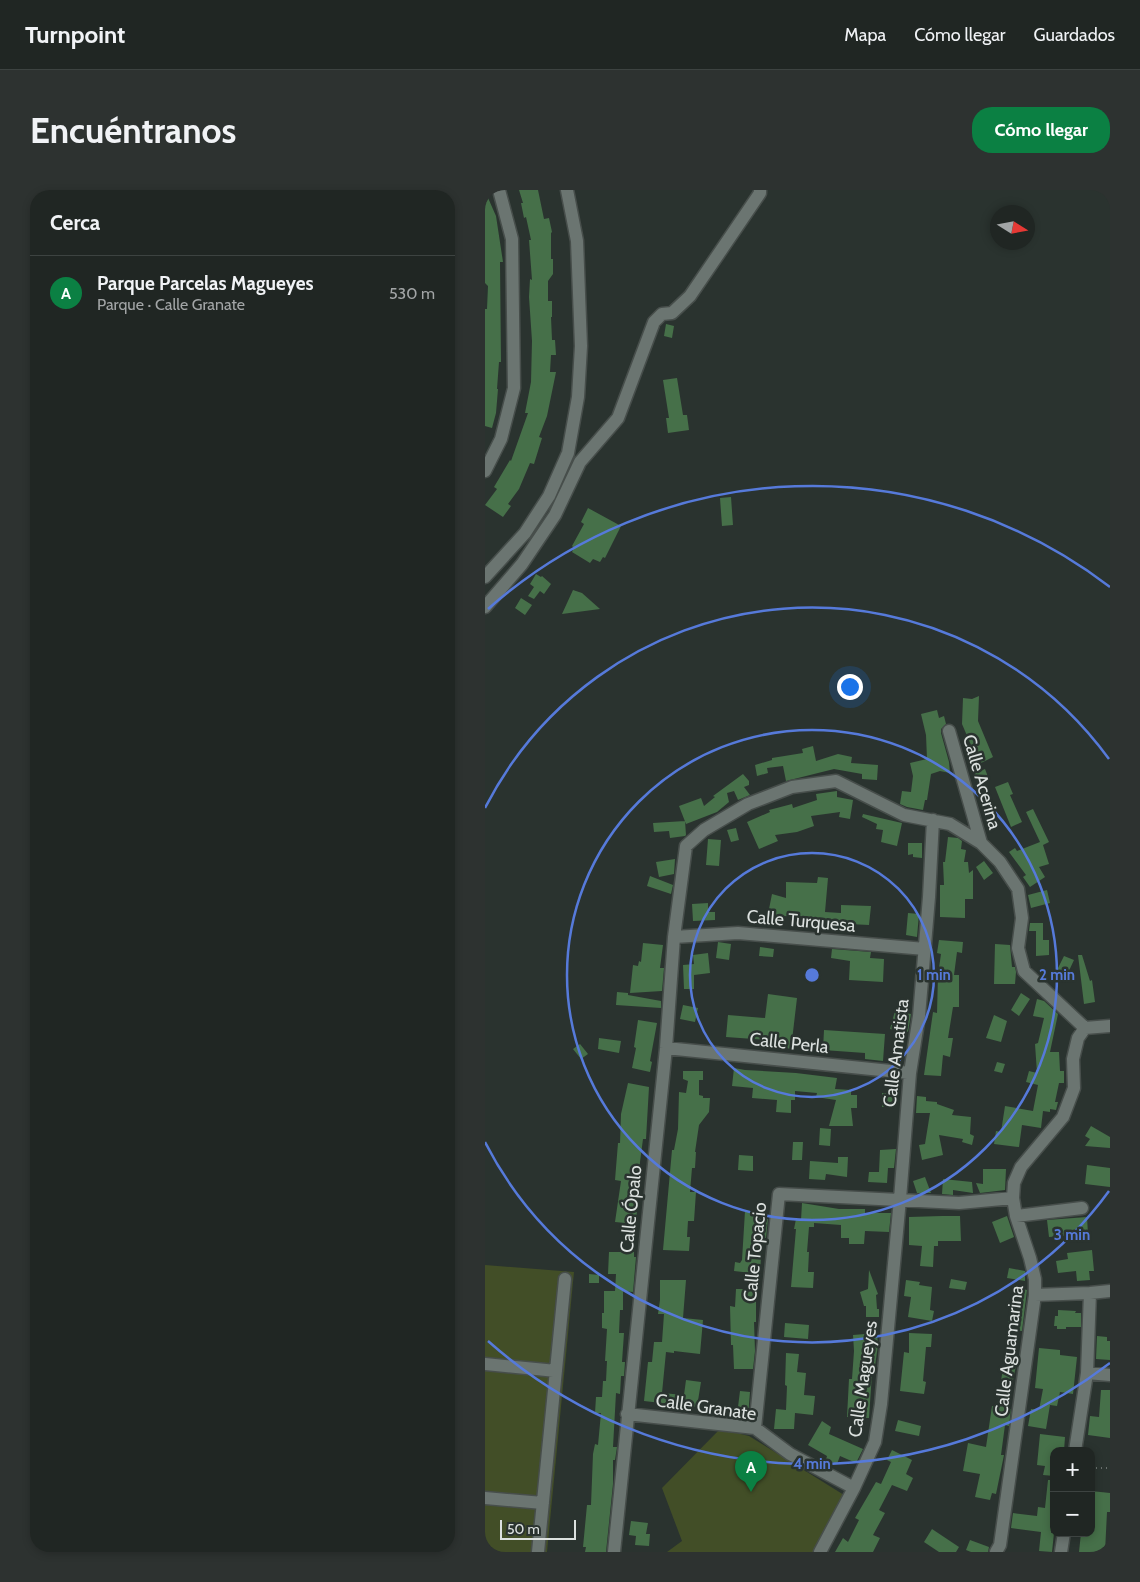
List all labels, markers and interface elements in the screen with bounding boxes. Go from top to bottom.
text: Turnpoint [25,20,125,49]
text: Mapa [844,24,886,46]
text: Cómo llegar [914,24,1006,46]
text: Guardados [1034,24,1115,46]
button: Cómo llegar [972,107,1110,153]
text: Encuéntranos [30,109,236,152]
north arrow [990,205,1035,250]
text: Cerca [50,210,100,235]
text: Parque Parcelas Magueyes [97,272,313,295]
text: A [61,284,71,303]
text: 530 m [389,284,435,303]
text: Parque · Calle Granate [97,295,245,314]
your location [837,674,863,700]
street label: Calle Acerina [958,732,1006,832]
street label: Calle Turquesa [746,905,857,937]
centre of rings [803,966,821,984]
text: 1 min [917,966,951,984]
text: 2 min [1039,966,1075,984]
street label: Calle Amatista [878,997,914,1108]
street label: Calle Perla [748,1028,830,1058]
street label: Calle Ópalo [615,1164,647,1254]
street label: Calle Topacio [739,1201,771,1303]
text: 3 min [1054,1226,1090,1244]
street label: Calle Aguamarina [990,1284,1028,1418]
street label: Calle Magueyes [844,1319,882,1439]
street label: Calle Granate [654,1389,758,1425]
map controls [1050,1447,1095,1537]
button: + [1050,1447,1095,1492]
pin: A [735,1451,767,1492]
text: 4 min [793,1455,831,1473]
button: − [1050,1492,1095,1537]
scale bar [500,1517,576,1540]
text: 50 m [507,1520,540,1538]

